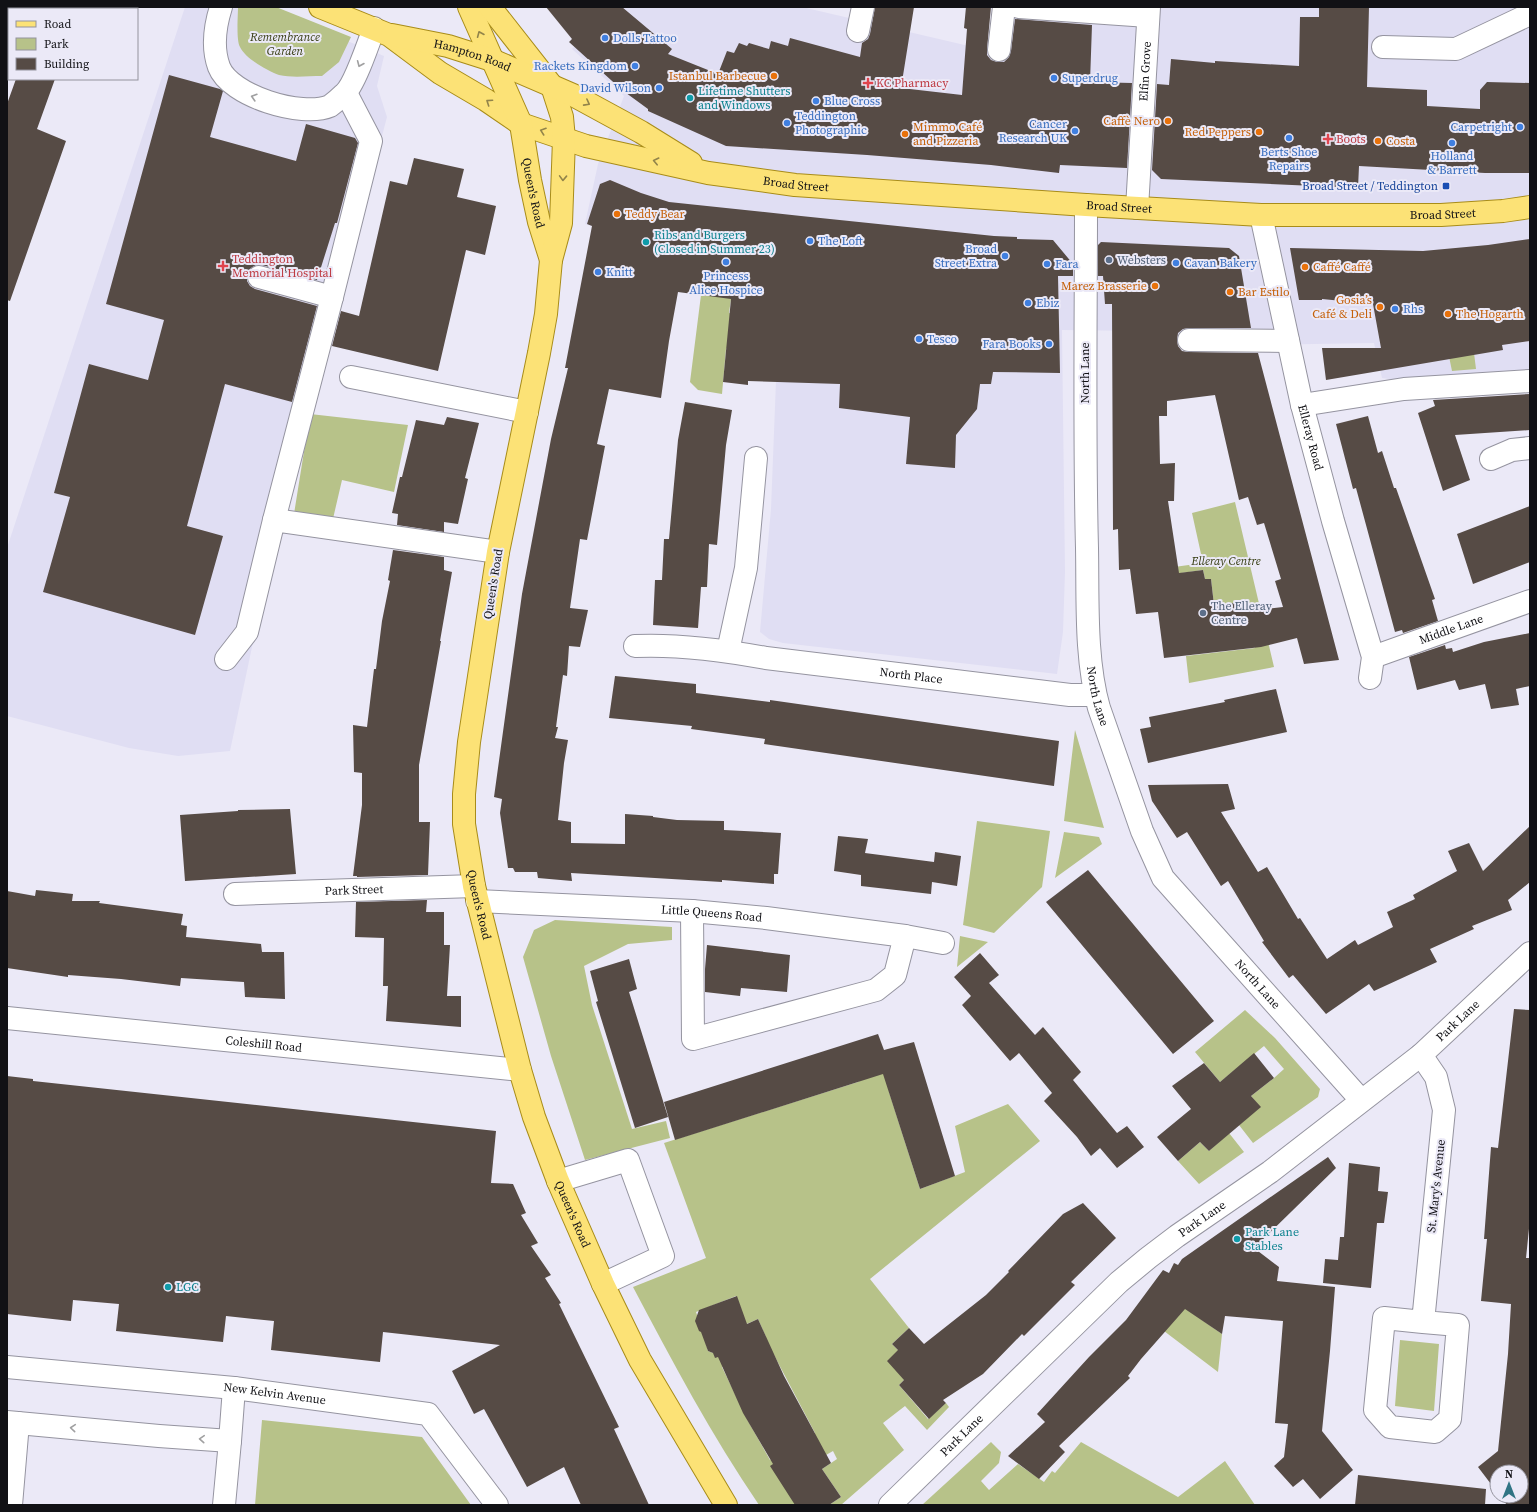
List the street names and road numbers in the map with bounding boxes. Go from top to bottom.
street label: Hampton Road [432,35,514,75]
street label: Elfin Grove [1135,41,1155,102]
street label: Queen's Road [519,157,548,230]
street label: Broad Street [762,173,829,195]
street label: Broad Street [1086,197,1152,217]
street label: Broad Street [1410,205,1476,223]
street label: North Lane [1077,342,1093,404]
street label: Elleray Road [1294,403,1327,472]
street label: Queen's Road [480,547,507,620]
street label: Middle Lane [1417,610,1485,648]
street label: North Place [879,664,943,687]
street label: North Lane [1083,665,1113,728]
street label: Queen's Road [463,869,495,941]
street label: Park Street [324,881,384,899]
street label: Little Queens Road [661,902,763,926]
street label: North Lane [1231,956,1284,1012]
street label: Park Lane [1433,996,1483,1045]
street label: Coleshill Road [225,1032,303,1056]
street label: St. Mary's Avenue [1423,1139,1449,1233]
street label: Queen's Road [551,1178,594,1250]
street label: Park Lane [1175,1197,1229,1241]
street label: New Kelvin Avenue [223,1379,327,1408]
street label: Park Lane [937,1411,987,1460]

